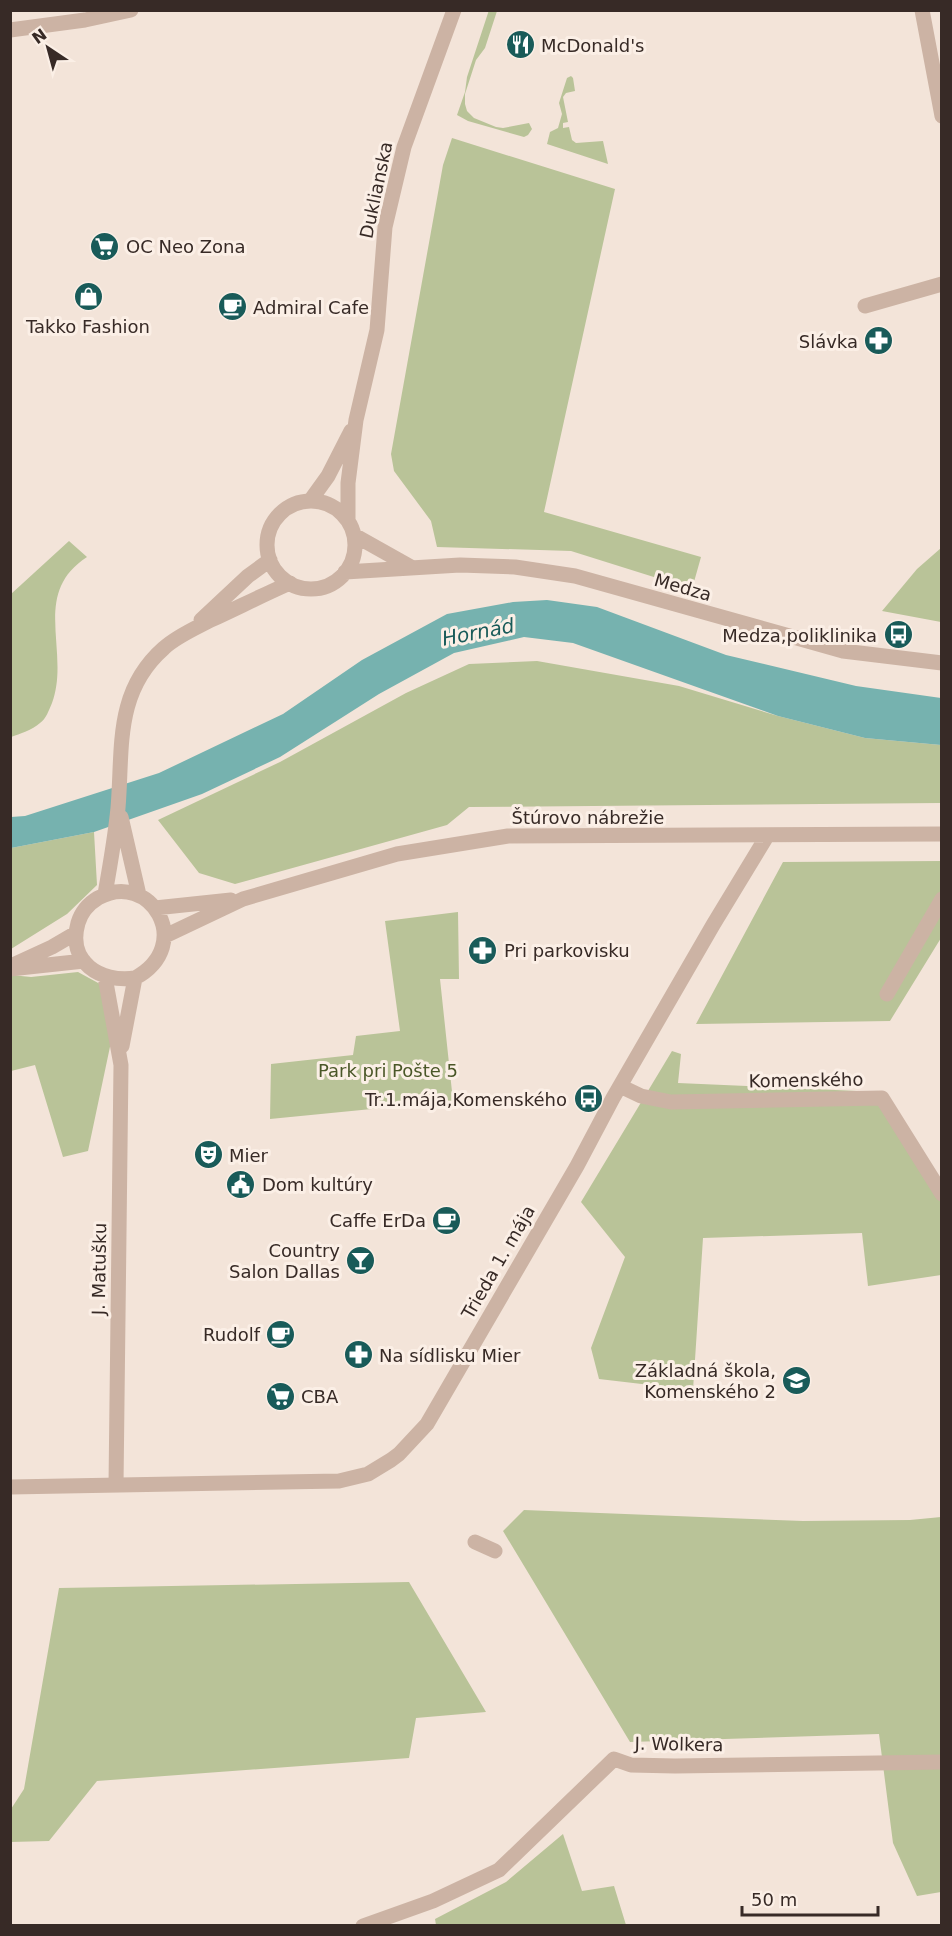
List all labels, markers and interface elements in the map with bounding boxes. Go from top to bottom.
north arrow [18,18,78,78]
text: N [28,25,50,48]
restaurant icon: McDonald's [504,29,536,61]
place label: McDonald's [541,35,645,56]
street label: Duklianska [355,140,397,240]
supermarket icon: OC Neo Zona [89,230,121,262]
place label: OC Neo Zona [126,236,246,257]
shop icon: Takko Fashion [72,281,104,313]
cafe icon: Admiral Cafe [216,291,248,323]
place label: Admiral Cafe [253,297,369,318]
place label: Takko Fashion [25,316,150,337]
pharmacy icon: Slávka [863,325,895,357]
place label: Slávka [799,331,858,352]
street label: Medza [652,569,714,605]
water label: Hornád [440,613,516,651]
bus stop icon: Medza,poliklinika [882,619,914,651]
place label: Medza,poliklinika [722,625,877,646]
street label: Štúrovo nábrežie [512,807,664,828]
pharmacy icon: Pri parkovisku [467,934,499,966]
place label: Pri parkovisku [504,940,630,961]
park label: Park pri Pošte 5 [318,1060,458,1081]
street label: Komenského [749,1069,863,1091]
bus stop icon: Tr.1.mája,Komenského [572,1083,604,1115]
place label: Tr.1.mája,Komenského [364,1089,567,1110]
theatre icon: Mier [192,1139,224,1171]
place label: Mier [229,1145,269,1166]
public building icon: Dom kultúry [225,1168,257,1200]
place label: Dom kultúry [262,1174,373,1195]
street label: Trieda 1. mája [457,1202,539,1323]
cafe icon: Caffe ErDa [431,1204,463,1236]
place label: Caffe ErDa [330,1210,426,1231]
street label: J. Matušku [88,1223,110,1316]
place label: Country Salon Dallas [229,1240,340,1282]
bar icon: Country Salon Dallas [345,1244,377,1276]
cafe icon: Rudolf [265,1318,297,1350]
place label: Rudolf [203,1324,261,1345]
pharmacy icon: Na sídlisku Mier [342,1339,374,1371]
place label: Na sídlisku Mier [379,1345,521,1366]
place label: Základná škola, Komenského 2 [635,1360,776,1402]
school or university icon: Základná škola, Komenského 2 [781,1364,813,1396]
supermarket icon: CBA [264,1380,296,1412]
place label: CBA [301,1386,339,1407]
street label: J. Wolkera [633,1733,724,1755]
scale bar [742,1879,878,1917]
text: 50 m [751,1889,797,1910]

